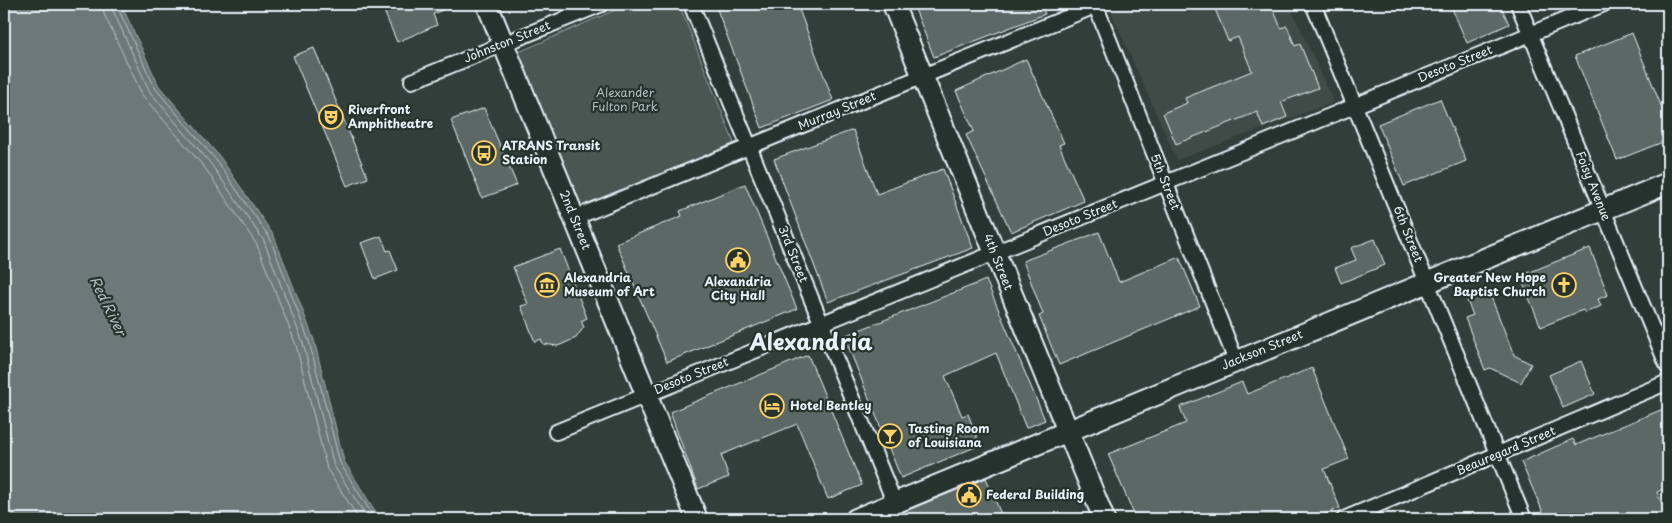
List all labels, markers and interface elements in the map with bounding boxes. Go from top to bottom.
street label: Johnston Street [461,15,553,67]
street label: Desoto Street [1414,40,1495,86]
park label: Alexander Fulton Park [592,83,658,115]
street label: Murray Street [795,86,878,134]
place label: Riverfront Amphitheatre [348,100,434,132]
theatre icon: Riverfront Amphitheatre [318,104,344,130]
place label: ATRANS Transit Station [502,136,600,168]
bus stop icon: ATRANS Transit Station [471,140,497,166]
street label: Foisy Avenue [1572,148,1616,224]
street label: 5th Street [1147,151,1185,212]
street label: 2nd Street [556,187,596,252]
street label: Desoto Street [1039,194,1120,240]
street label: 6th Street [1389,203,1428,265]
street label: 3rd Street [774,223,813,285]
street label: 4th Street [979,231,1018,293]
public building icon: Alexandria City Hall [725,247,751,273]
place label: Alexandria Museum of Art [563,268,655,300]
place label: Greater New Hope Baptist Church [1434,268,1546,300]
museum icon: Alexandria Museum of Art [534,272,560,298]
place label: Alexandria City Hall [703,272,772,304]
church icon: Greater New Hope Baptist Church [1551,272,1577,298]
water label: Red River [85,273,133,340]
district label: Alexandria [749,324,873,357]
street label: Jackson Street [1218,324,1305,374]
street label: Desoto Street [650,352,731,398]
hotel icon: Hotel Bentley [759,393,785,419]
place label: Hotel Bentley [790,396,871,414]
place label: Tasting Room of Louisiana [908,419,989,451]
street label: Beauregard Street [1453,421,1558,479]
bar icon: Tasting Room of Louisiana [877,423,903,449]
public building icon: Federal Building [956,482,982,508]
place label: Federal Building [986,485,1084,503]

